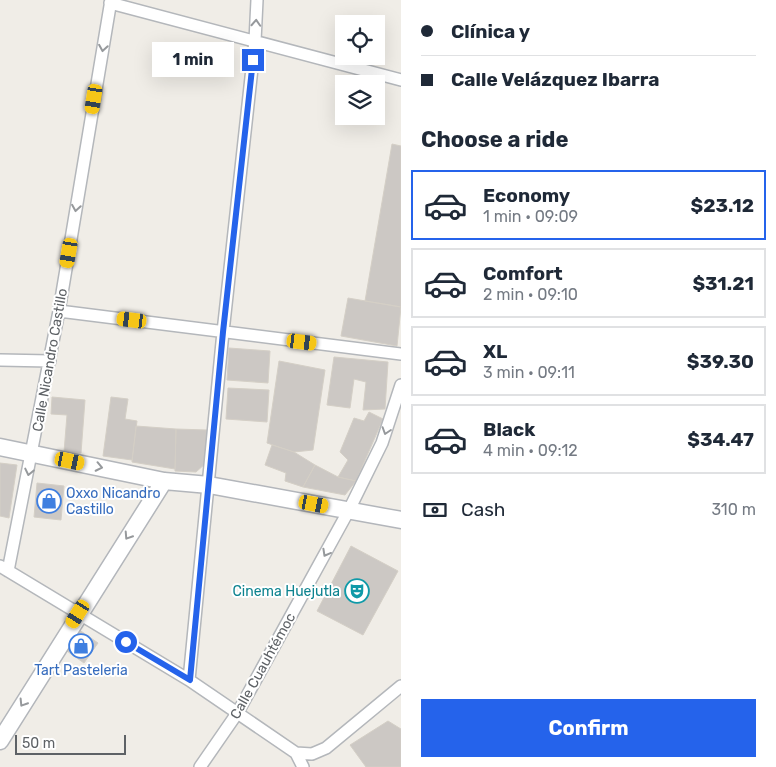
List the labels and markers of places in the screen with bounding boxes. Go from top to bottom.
place label: Oxxo Nicandro Castillo [66,485,160,518]
shop icon: Oxxo Nicandro Castillo [36,488,62,514]
theatre icon: Cinema Huejutla [344,578,370,604]
place label: Cinema Huejutla [233,583,340,600]
shop icon: Tart Pasteleria [68,633,94,659]
place label: Tart Pasteleria [34,662,128,679]

